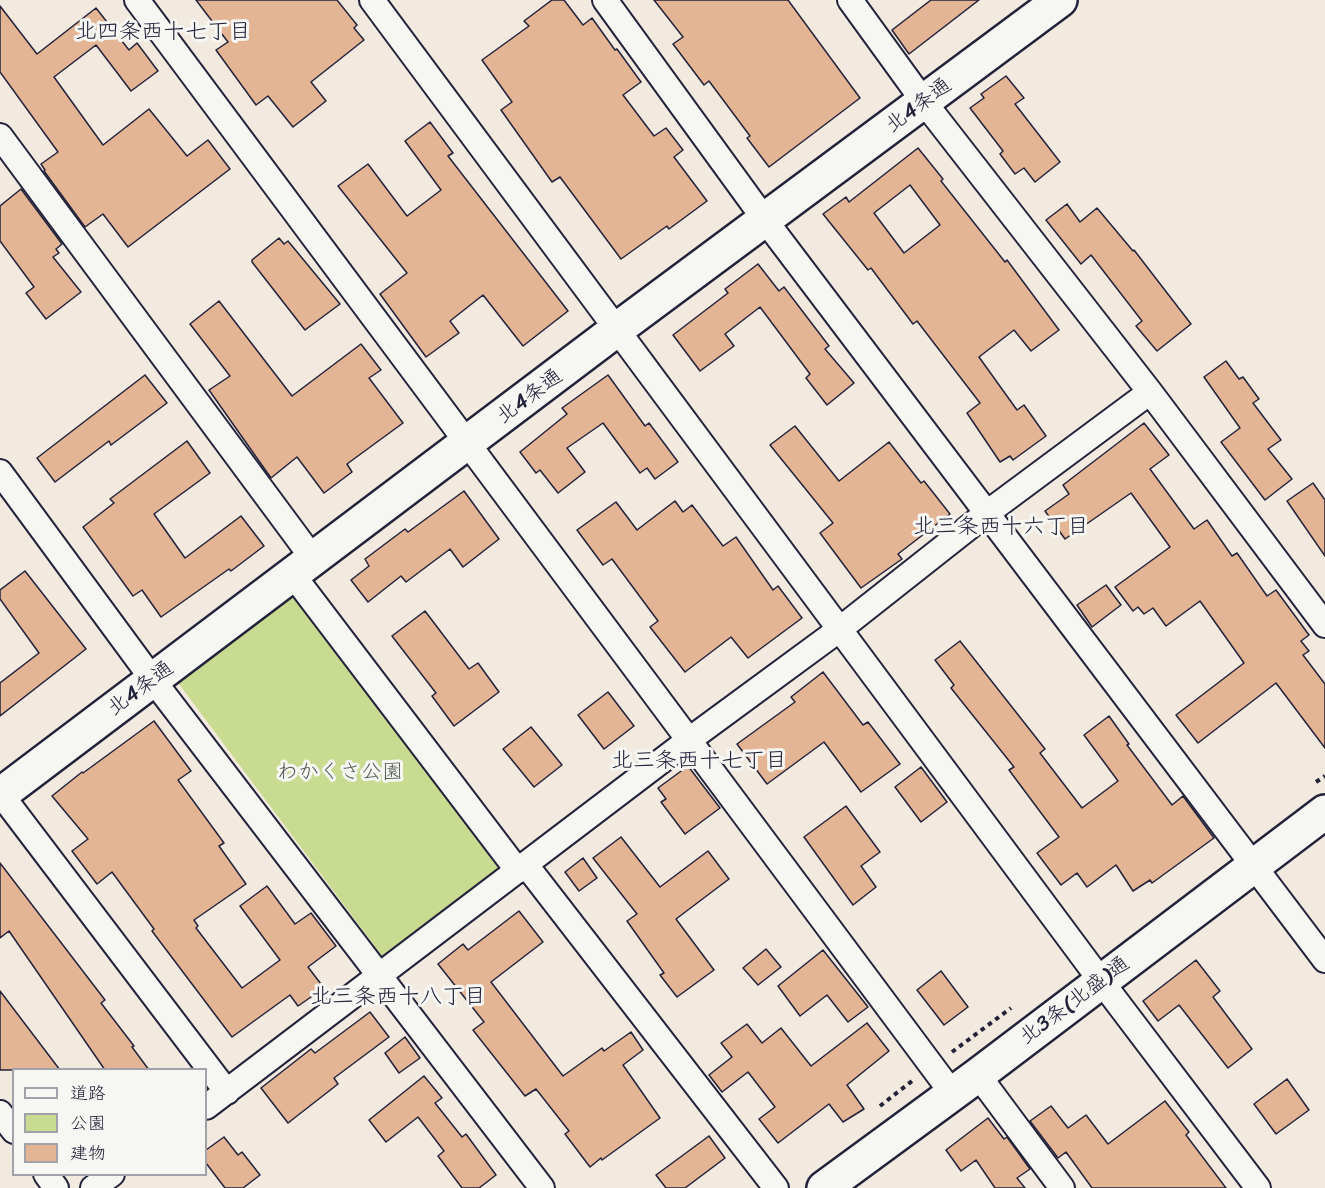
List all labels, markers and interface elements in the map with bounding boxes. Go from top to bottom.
district label: 北四条西十七丁目 [75,19,251,45]
street label: 北4条通 [881,73,957,139]
street label: 北4条通 [492,364,568,430]
district label: 北三条西十六丁目 [913,514,1089,540]
street label: 北4条通 [103,656,179,722]
district label: 北三条西十七丁目 [611,748,787,774]
park label: わかくさ公園 [277,760,403,786]
street label: 北3条(北盛)通 [1015,951,1135,1051]
district label: 北三条西十八丁目 [310,984,486,1010]
legend [12,1068,207,1176]
text: 道路 [70,1077,106,1109]
text: 公園 [70,1107,106,1139]
text: 建物 [70,1137,106,1169]

